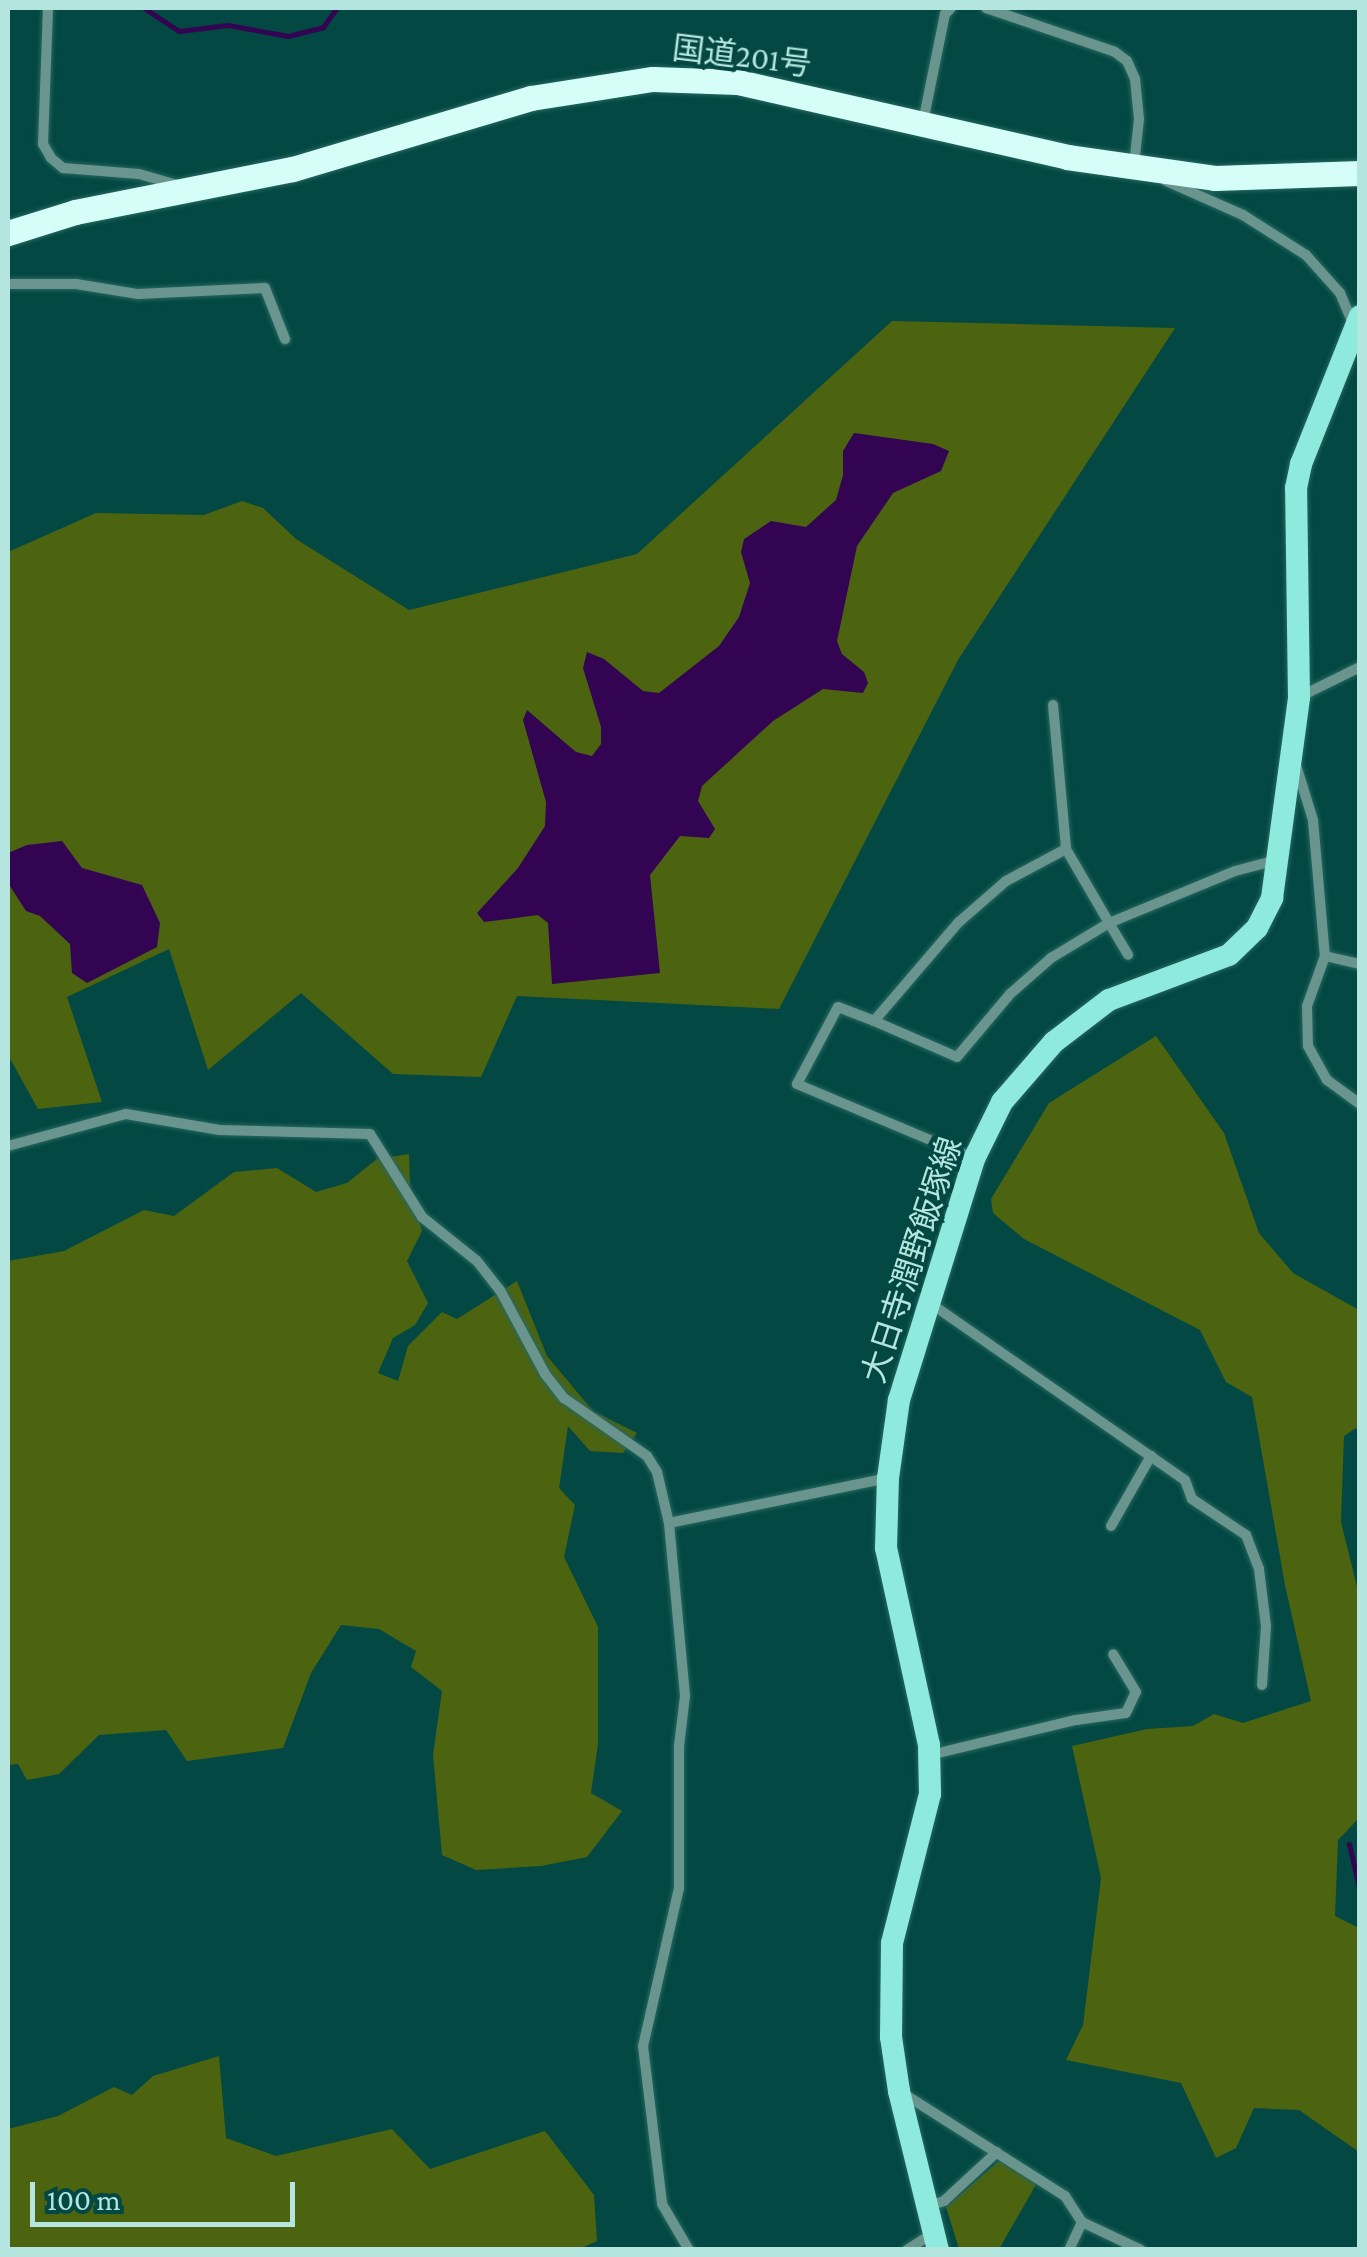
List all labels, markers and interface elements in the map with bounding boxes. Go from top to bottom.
street label: 国道201号 [670,28,814,84]
street label: 大日寺潤野飯塚線 [854,1132,970,1388]
scale bar [35,2162,300,2224]
text: 100 m [47,2183,121,2216]

